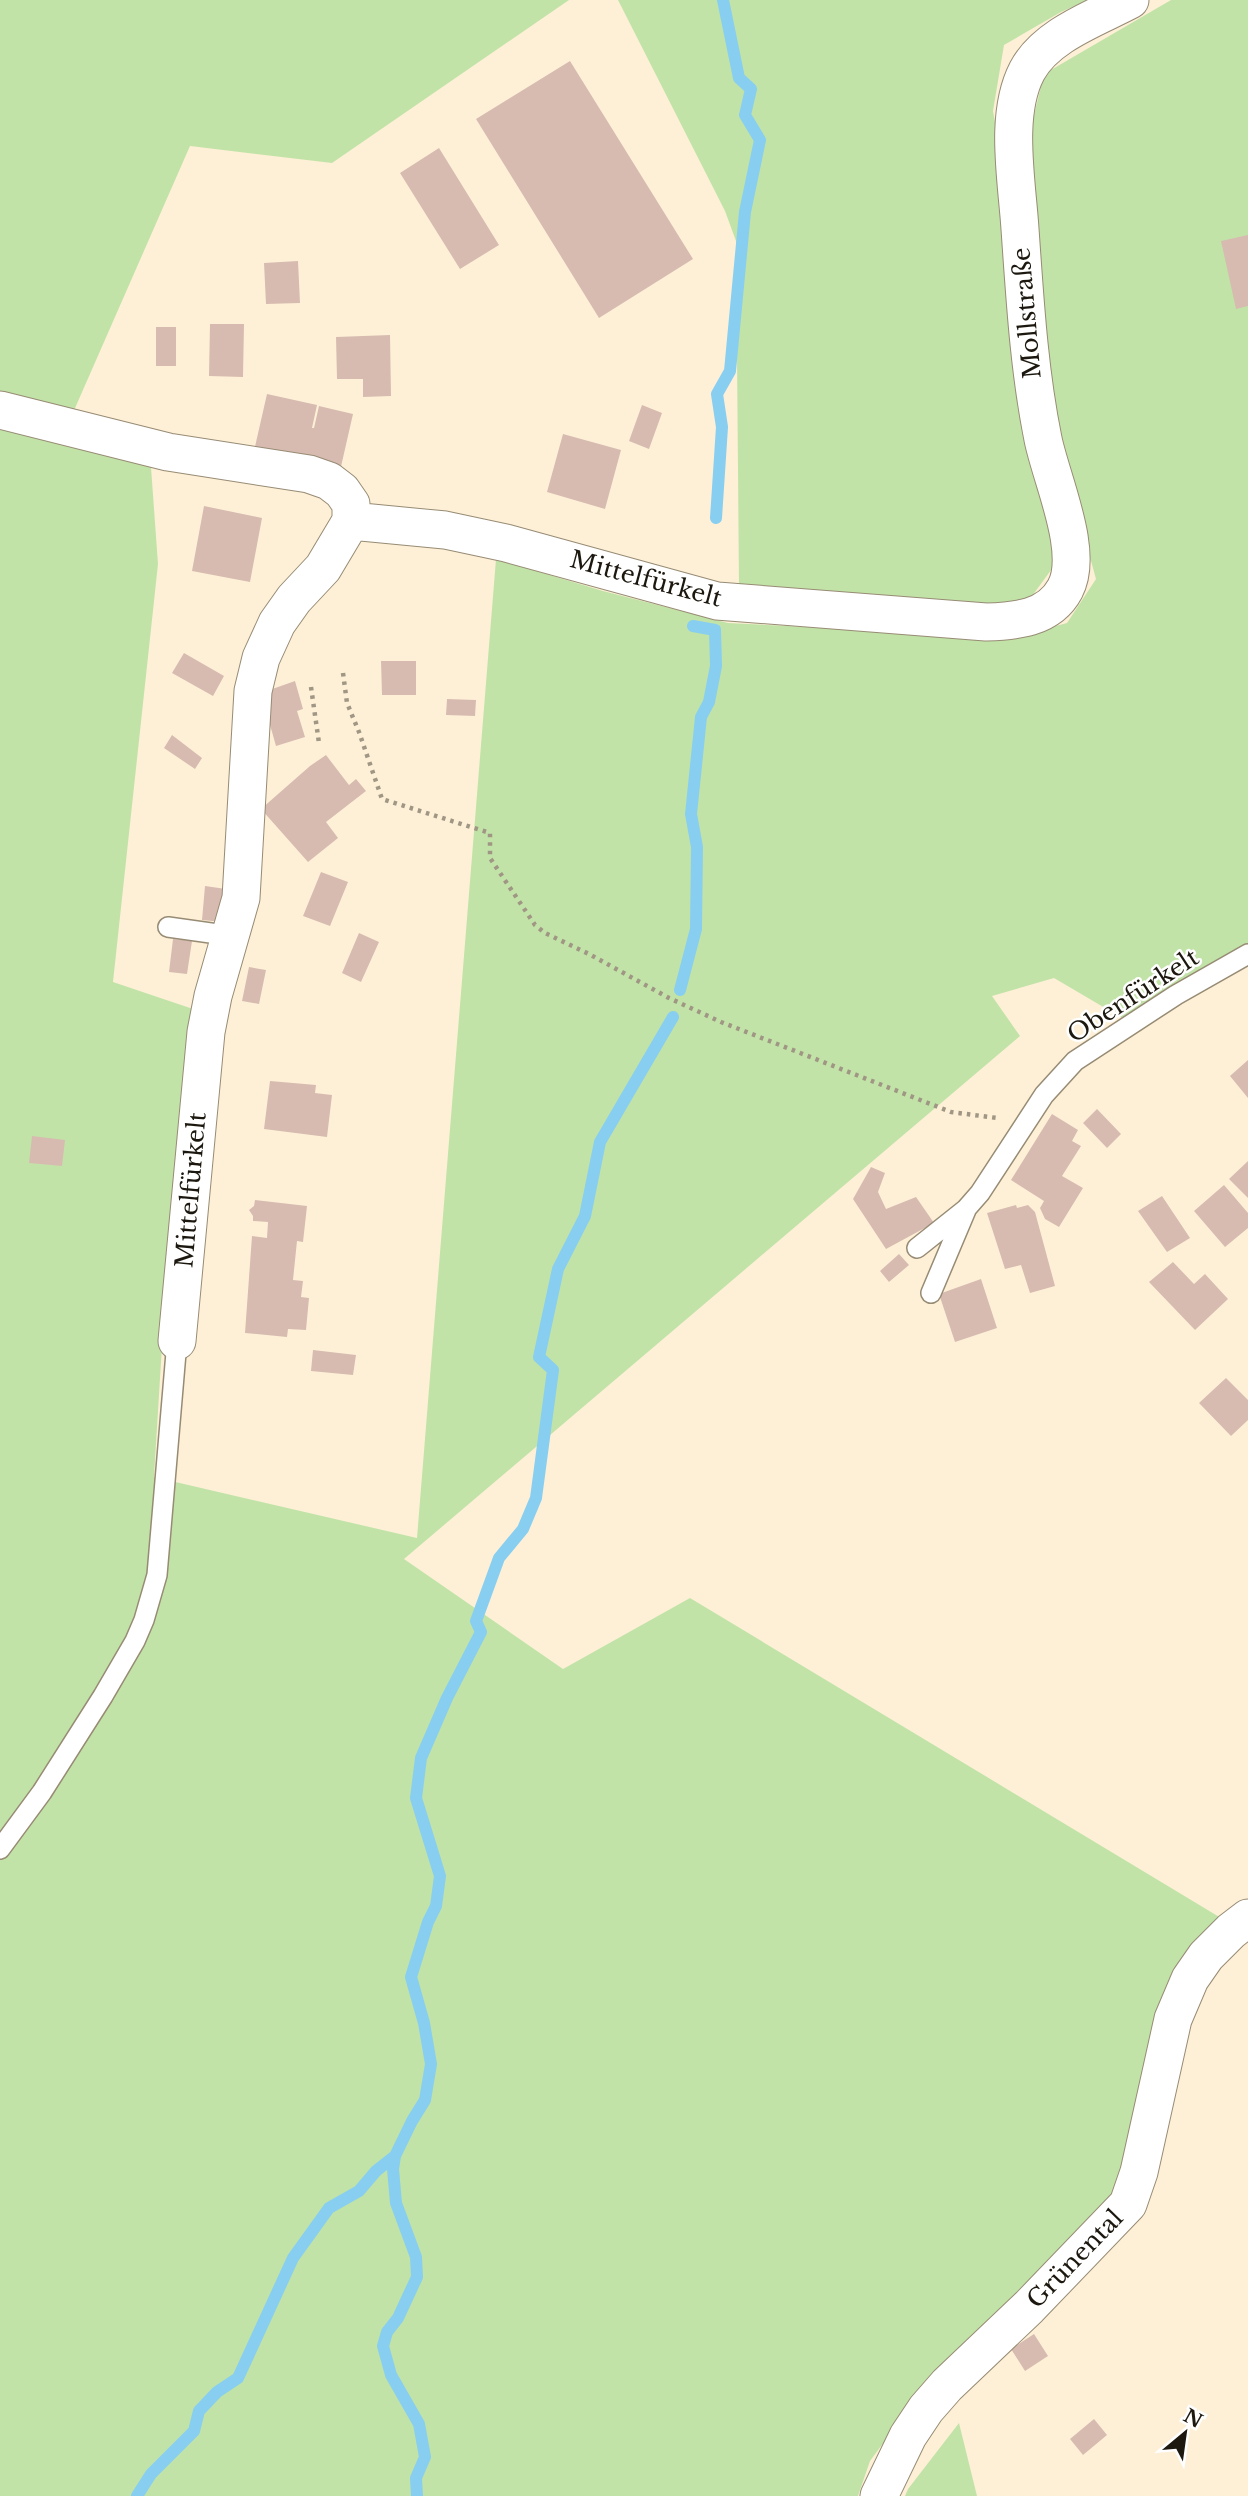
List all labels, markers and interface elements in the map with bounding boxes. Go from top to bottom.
street label: Mollstraße [1006,246,1047,380]
street label: Mittelfürkelt [567,544,725,613]
street label: Obenfürkelt [1062,942,1204,1049]
street label: Mittelfürkelt [169,1111,212,1269]
street label: Grünental [1021,2203,1129,2314]
north arrow [1150,2398,1220,2468]
text: N [1180,2404,1207,2433]

